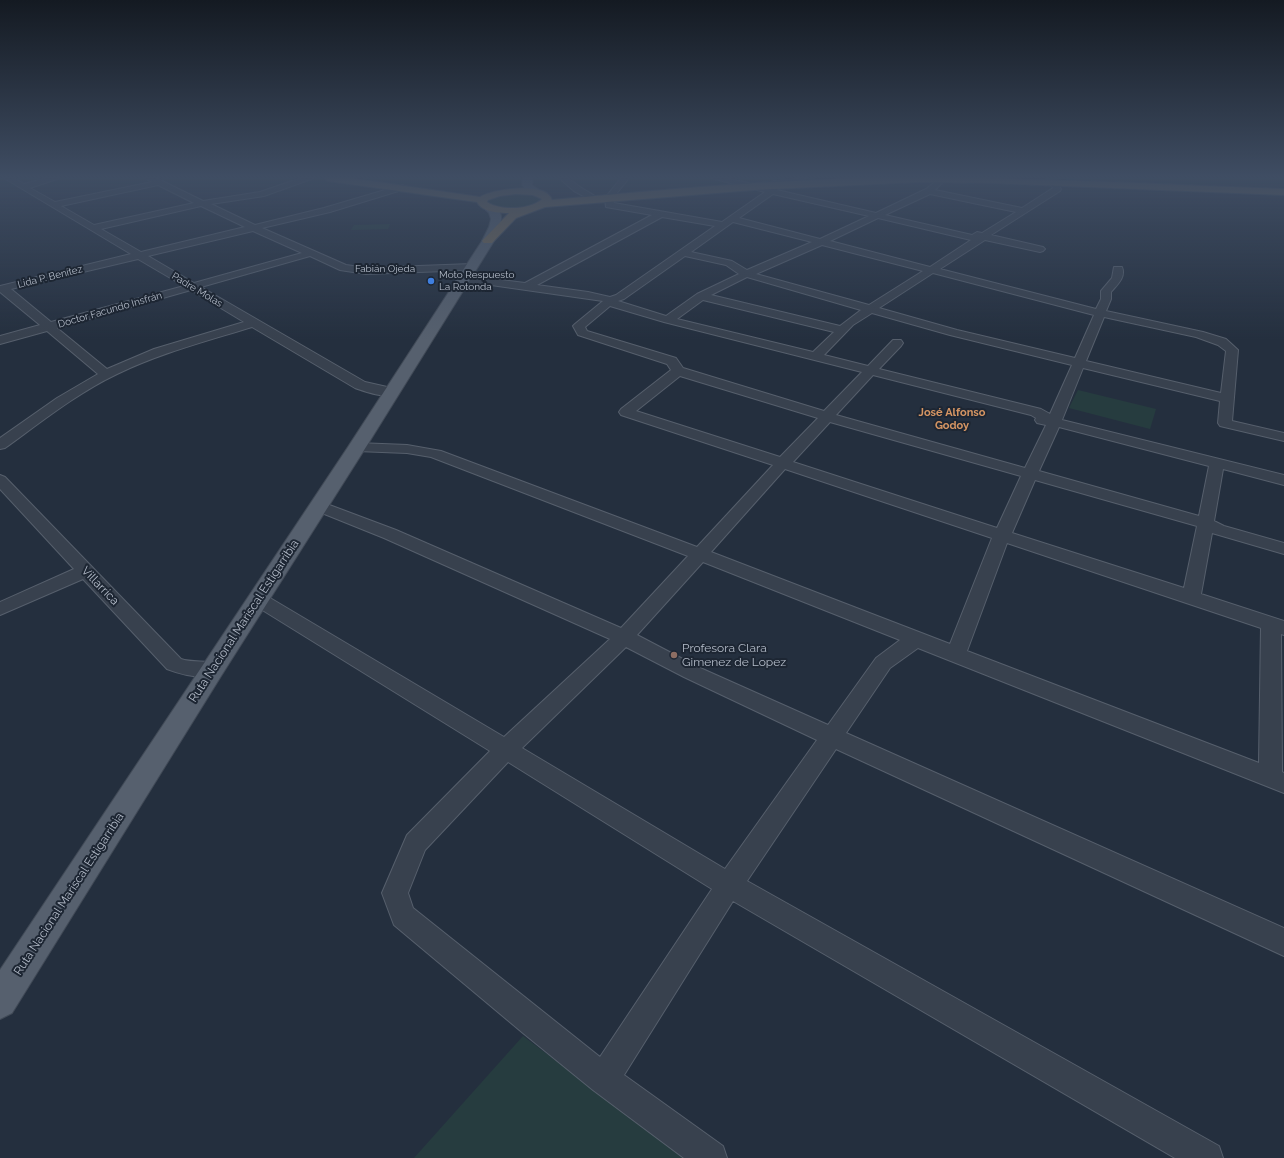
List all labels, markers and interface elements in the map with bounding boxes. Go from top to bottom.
street label: Lida P. Benítez [16,263,84,291]
street label: Fabián Ojeda [355,263,415,275]
place label: Moto Respuesto La Rotonda [439,269,514,292]
street label: Padre Molas [169,270,225,310]
marker: Moto Respuesto La Rotonda [426,276,436,286]
street label: Doctor Facundo Insfrán [57,289,163,331]
district label: José Alfonso Godoy [919,406,985,432]
street label: Ruta Nacional Mariscal Estigarribia [186,537,302,705]
street label: Villarrica [78,564,122,608]
place label: Profesora Clara Gimenez de Lopez [682,641,786,669]
marker: Profesora Clara Gimenez de Lopez [669,650,679,660]
street label: Ruta Nacional Mariscal Estigarribia [11,810,127,978]

